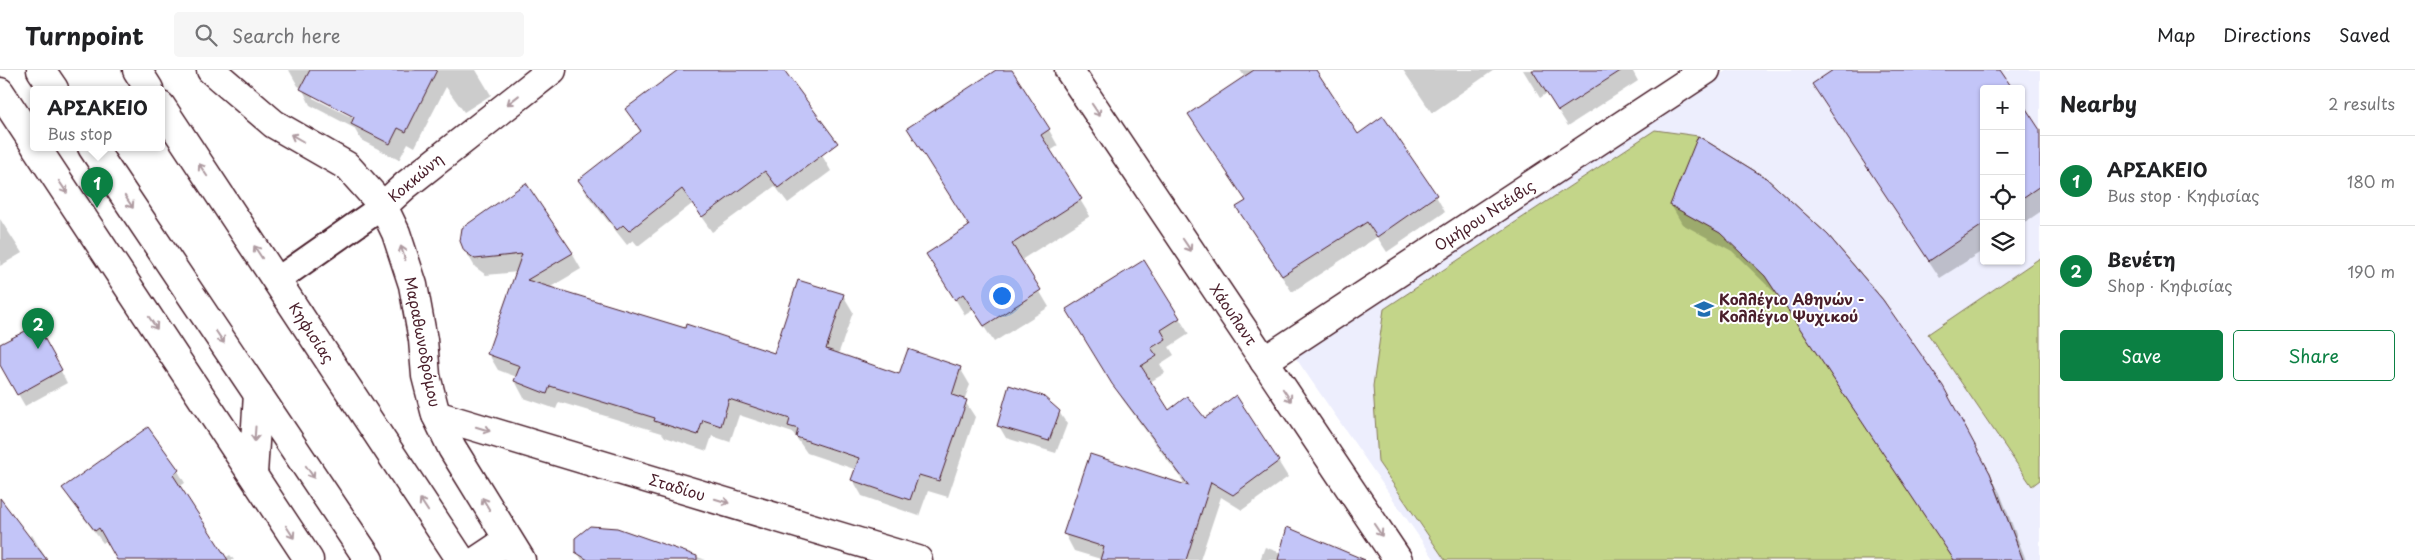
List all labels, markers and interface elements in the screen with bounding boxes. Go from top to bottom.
search box [174,12,524,57]
text: Turnpoint [25,17,144,53]
icon: search [192,21,220,49]
text: Search here [232,21,341,49]
text: Map [2157,21,2195,48]
text: Directions [2223,21,2311,48]
text: Saved [2339,21,2390,48]
map controls [1980,85,2025,265]
button: + [1980,85,2025,130]
popup [30,86,165,151]
text: Nearby [2060,87,2137,119]
text: 2 results [2328,91,2395,115]
text: ΑΡΣΑΚΕΙΟ [47,93,148,121]
one-way arrow [507,94,520,105]
one-way arrow [1091,103,1101,117]
text: Bus stop [47,121,112,145]
button: − [1980,130,2025,175]
one-way arrow [291,132,305,142]
street label: Κοκκώνη [383,147,448,207]
text: ΑΡΣΑΚΕΙΟ [2107,155,2207,183]
one-way arrow [198,163,208,177]
pin: 1 [81,167,113,208]
text: 1 [2072,169,2080,193]
text: 180 m [2347,169,2395,193]
street label: Ομήρου Ντέιβις [1429,173,1539,256]
button: locate [1980,175,2025,220]
one-way arrow [58,180,68,194]
text: Bus stop · Κηφισίας [2107,183,2259,207]
one-way arrow [124,195,134,209]
button: layers [1980,220,2025,265]
one-way arrow [1182,238,1192,252]
text: Βενέτη [2107,245,2175,273]
one-way arrow [252,246,262,260]
one-way arrow [398,246,407,262]
text: 2 [2070,259,2082,283]
text: 190 m [2347,259,2395,283]
text: Shop · Κηφισίας [2107,273,2233,297]
street label: Μαραθωνοδρόμου [400,275,447,409]
street label: Χάουλαντ [1205,278,1264,350]
your location [989,283,1015,309]
place label: Κολλέγιο Αθηνών - Κολλέγιο Ψυχικού [1719,287,1865,327]
street label: Κηφισίας [284,297,341,367]
school or university icon: Κολλέγιο Αθηνών - Κολλέγιο Ψυχικού [1693,298,1715,320]
pin: 2 [22,308,54,349]
one-way arrow [148,316,158,330]
one-way arrow [215,329,225,343]
button: Save [2060,330,2223,381]
button: Share [2233,330,2395,381]
one-way arrow [1282,388,1292,402]
one-way arrow [474,425,490,435]
one-way arrow [251,426,260,442]
one-way arrow [305,465,315,479]
street label: Σταδίου [647,467,708,506]
one-way arrow [481,497,491,511]
one-way arrow [714,497,730,507]
one-way arrow [419,498,429,512]
one-way arrow [1373,522,1383,536]
one-way arrow [285,524,295,538]

